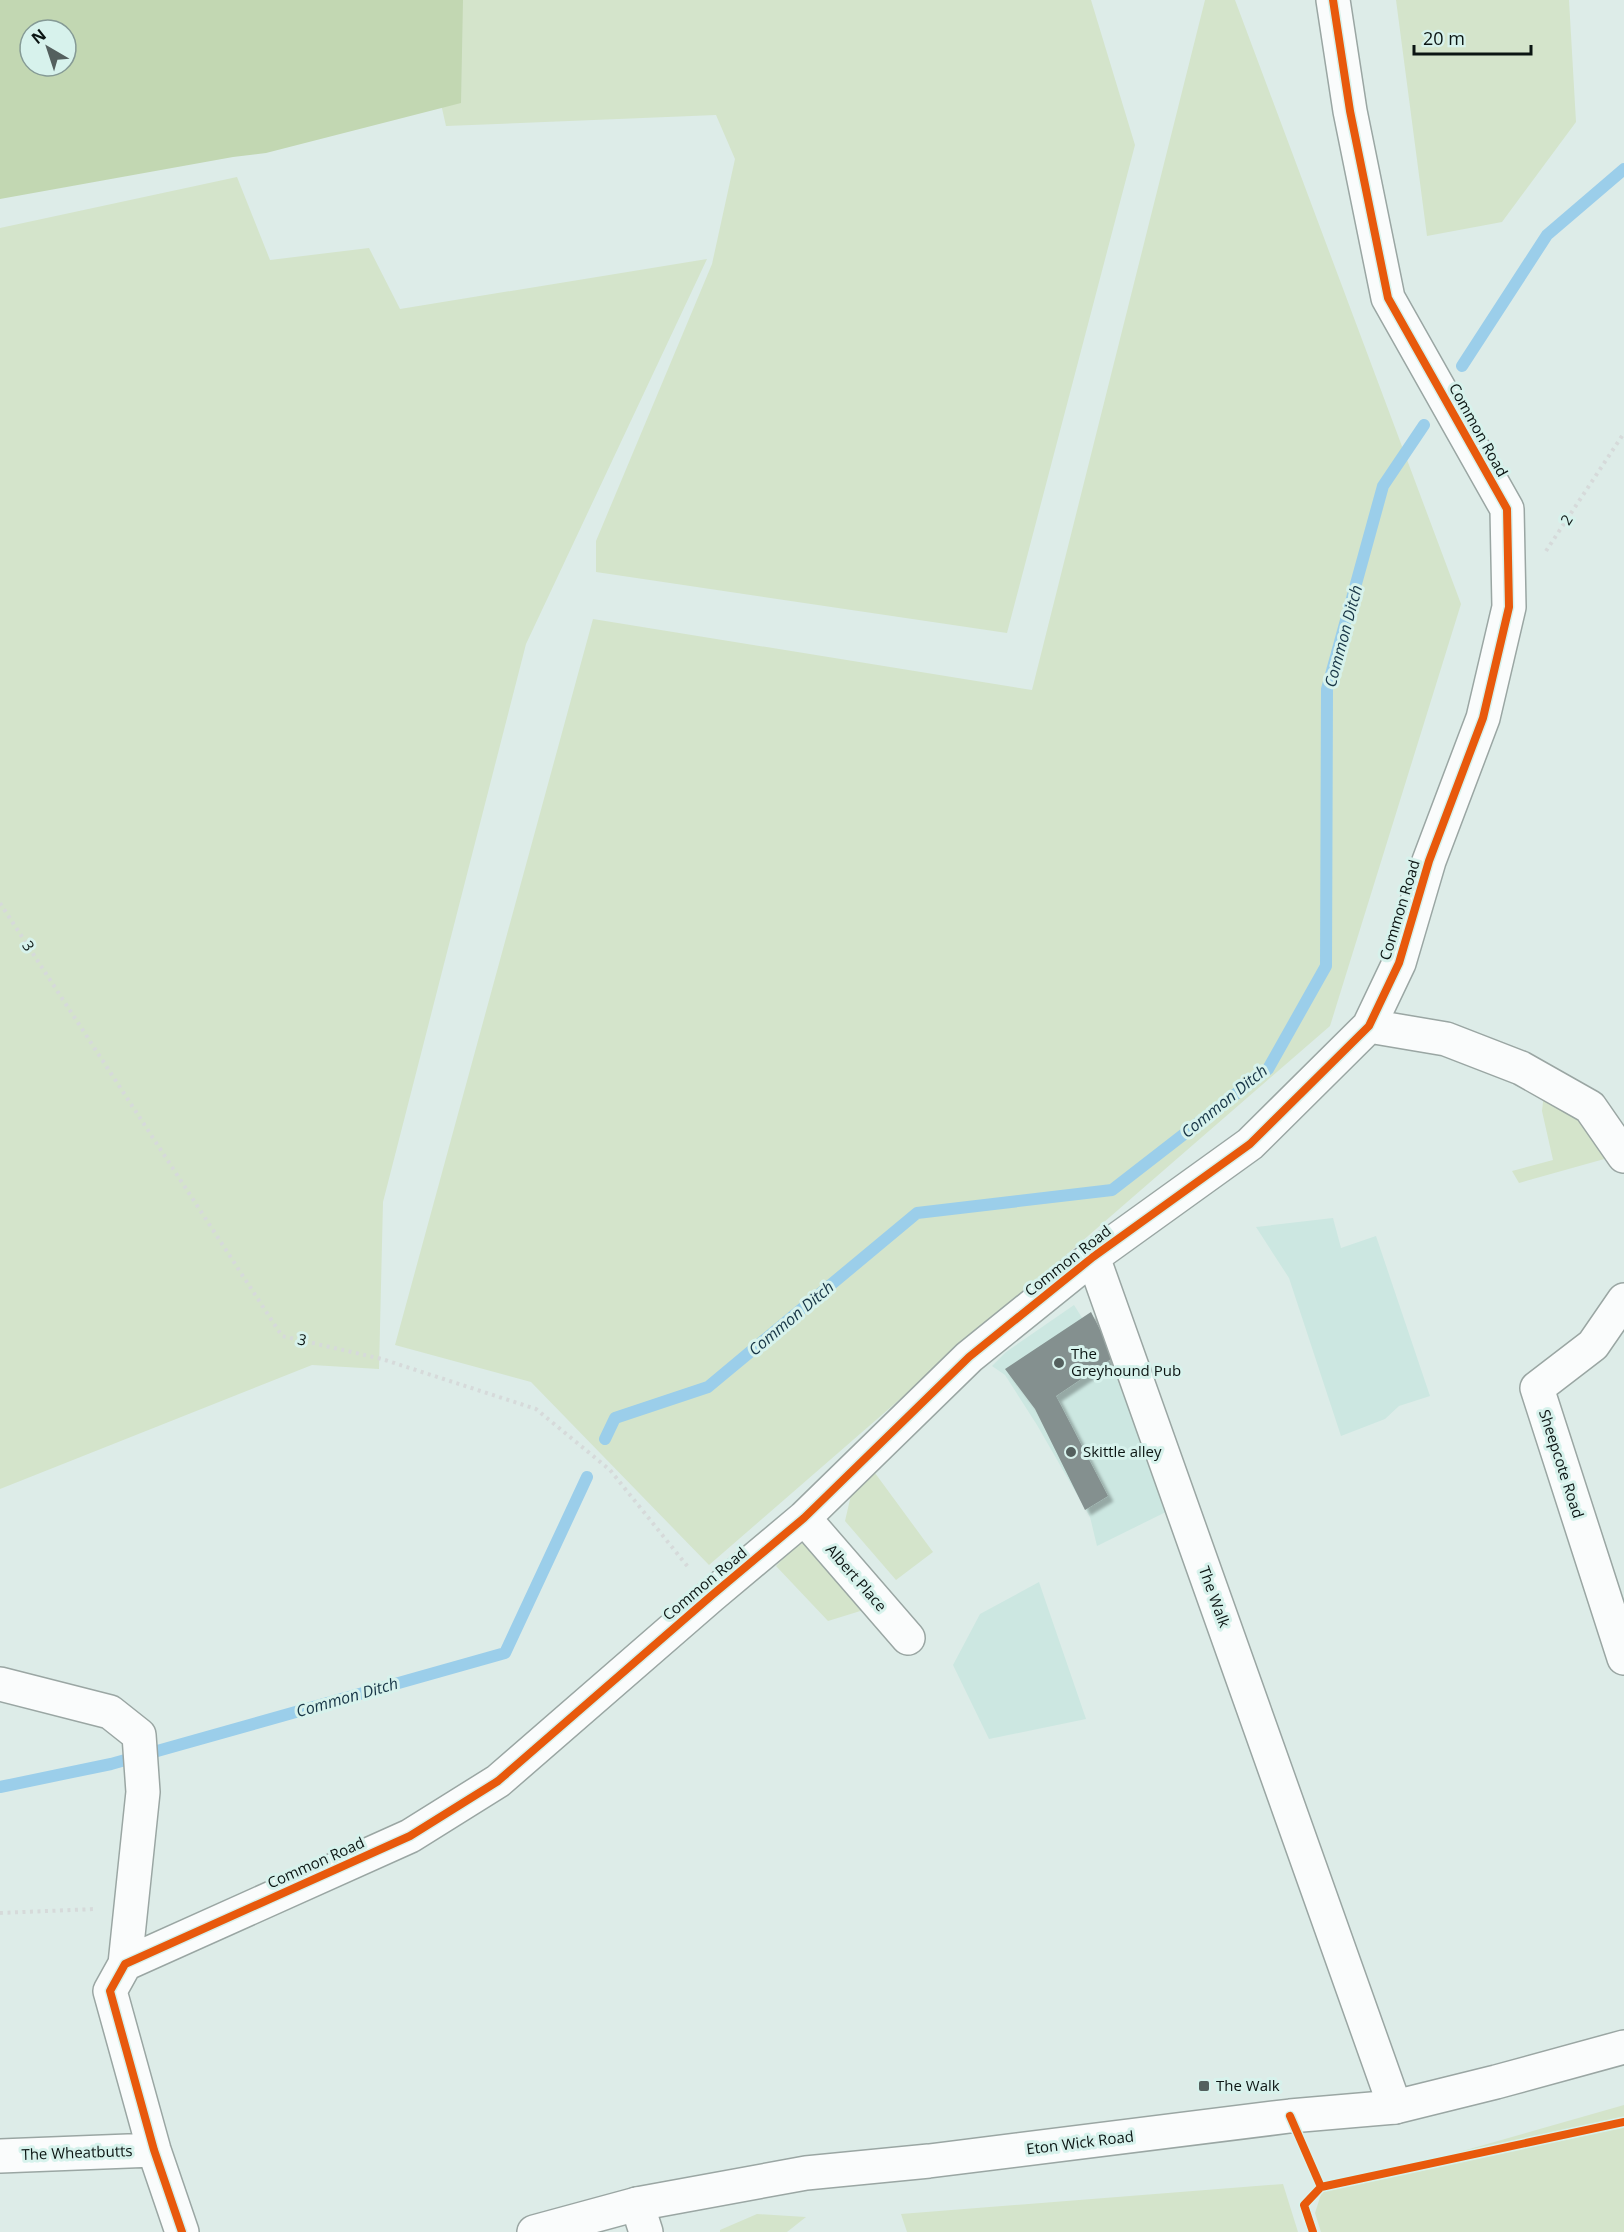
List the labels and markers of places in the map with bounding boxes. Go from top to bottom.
place label: The Greyhound Pub [1071,1343,1181,1380]
marker: The Greyhound Pub [1052,1356,1066,1370]
place label: Skittle alley [1083,1441,1162,1461]
marker: Skittle alley [1064,1445,1078,1459]
place label: The Walk [1216,2075,1280,2095]
marker: The Walk [1197,2079,1211,2093]

